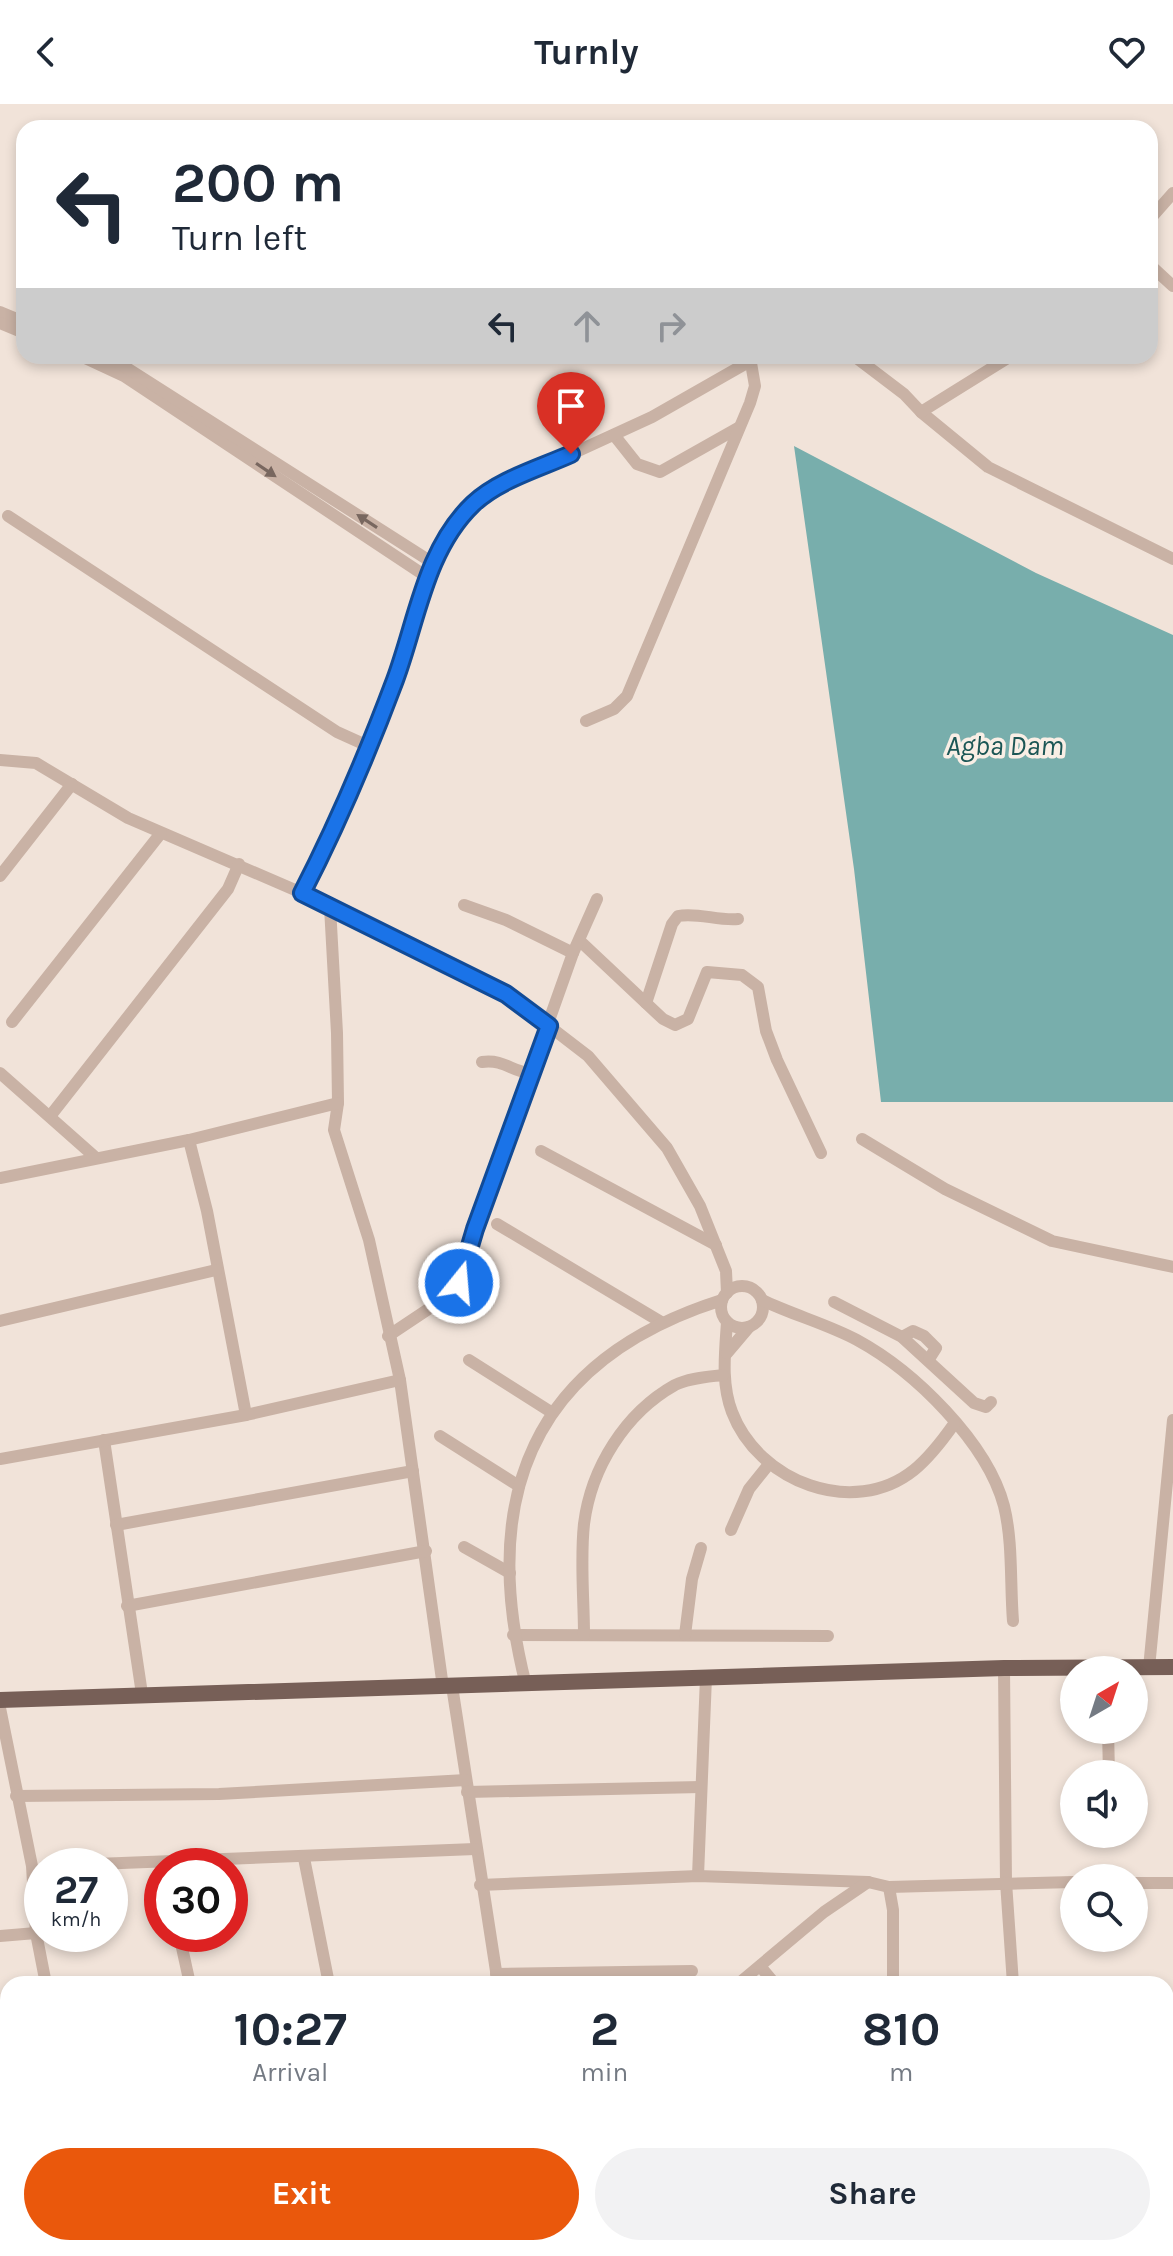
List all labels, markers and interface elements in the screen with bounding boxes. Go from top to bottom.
icon: back [24,30,68,74]
icon: heart [1105,30,1149,74]
text: Turnly [534,31,639,73]
text: 200 m [172,150,344,215]
icon: left [40,152,144,256]
text: Turn left [172,217,307,259]
icon: left [481,304,525,348]
icon: ahead [565,304,609,348]
icon: right [649,304,693,348]
pin [537,372,605,454]
icon: arrive [549,384,593,428]
one-way arrow [255,462,277,476]
one-way arrow [357,513,378,528]
water label: Agba Dam [946,729,1064,762]
position arrow [417,1241,501,1325]
north arrow [1060,1656,1148,1744]
map controls [1060,1656,1148,1952]
button: sound [1060,1760,1148,1848]
speed limit sign: 30 [144,1848,248,1952]
button: search [1060,1864,1148,1952]
text: 27 [54,1866,98,1913]
text: km/h [51,1908,101,1931]
text: 10:27 [234,2001,347,2057]
text: 2 [590,2001,619,2057]
text: 810 [862,2001,940,2057]
text: Arrival [252,2057,328,2088]
text: min [581,2057,628,2088]
text: m [889,2057,913,2088]
button: Exit [24,2148,579,2240]
button: Share [595,2148,1150,2240]

